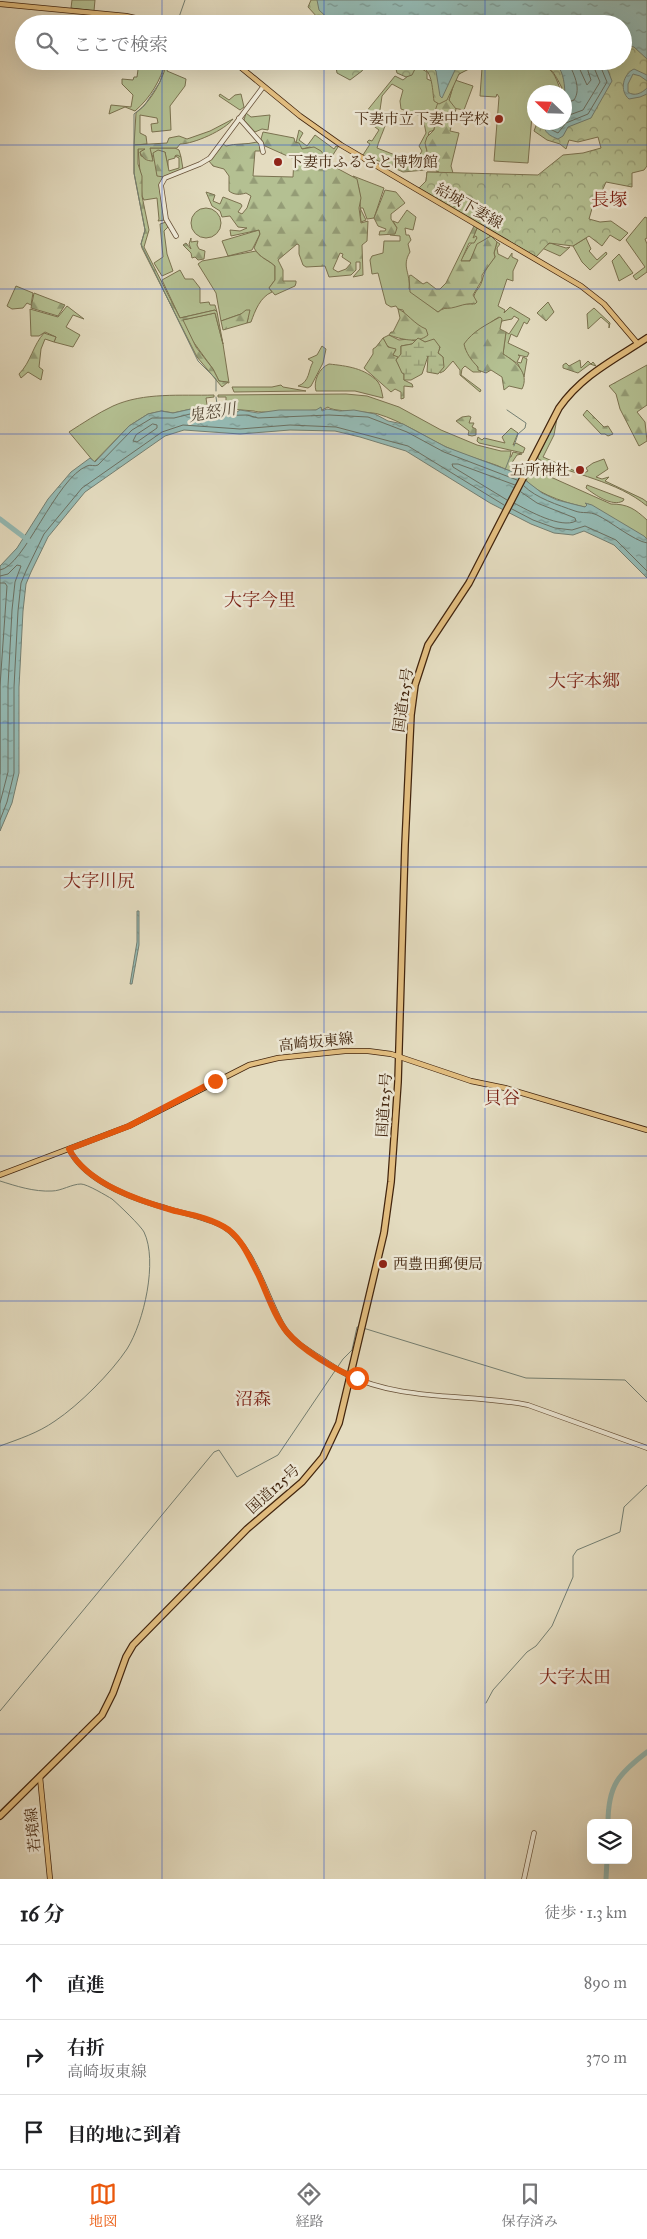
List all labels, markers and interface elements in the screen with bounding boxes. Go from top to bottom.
search box [15,15,632,70]
icon: search [33,29,61,57]
text: ここで検索 [73,33,168,56]
north arrow [527,85,572,130]
place label: 下妻市立下妻中学校 [354,110,489,128]
marker: 下妻市立下妻中学校 [493,113,505,125]
place label: 下妻市ふるさと博物館 [288,153,438,171]
marker: 下妻市ふるさと博物館 [272,156,284,168]
street label: 結城下妻線 [432,179,506,233]
district label: 長塚 [591,189,627,211]
water label: 鬼怒川 [187,399,239,425]
place label: 五所神社 [510,461,570,479]
marker: 五所神社 [574,464,586,476]
district label: 大字今里 [224,589,296,611]
street label: 国道125号 [390,666,416,734]
district label: 大字本郷 [548,670,620,692]
district label: 大字川尻 [63,870,135,892]
street label: 高崎坂東線 [278,1029,354,1055]
route end [204,1070,227,1093]
street label: 国道125号 [373,1072,395,1138]
district label: 貝谷 [484,1087,520,1109]
place label: 西豊田郵便局 [393,1255,483,1273]
marker: 西豊田郵便局 [377,1258,389,1270]
route start [346,1367,369,1390]
district label: 沼森 [235,1388,271,1410]
street label: 国道125号 [243,1461,303,1517]
district label: 大字太田 [539,1666,611,1688]
street label: 若境線 [22,1807,44,1853]
map controls [587,1819,632,1864]
button: layers [587,1819,632,1864]
text: 16 分 [20,1901,65,1927]
text: 徒歩 · 1.3 km [544,1903,627,1922]
icon: ahead [20,1968,48,1996]
text: 直進 [67,1973,105,1996]
text: 890 m [584,1973,627,1992]
text: 右折 [67,2036,105,2059]
icon: right [20,2043,48,2071]
text: 370 m [586,2048,627,2067]
text: 高崎坂東線 [67,2062,147,2081]
icon: arrive [20,2118,48,2146]
text: 目的地に到着 [67,2123,181,2146]
tab: 地図 [89,2180,117,2230]
tab: 経路 [295,2180,323,2230]
tab: 保存済み [502,2180,558,2230]

